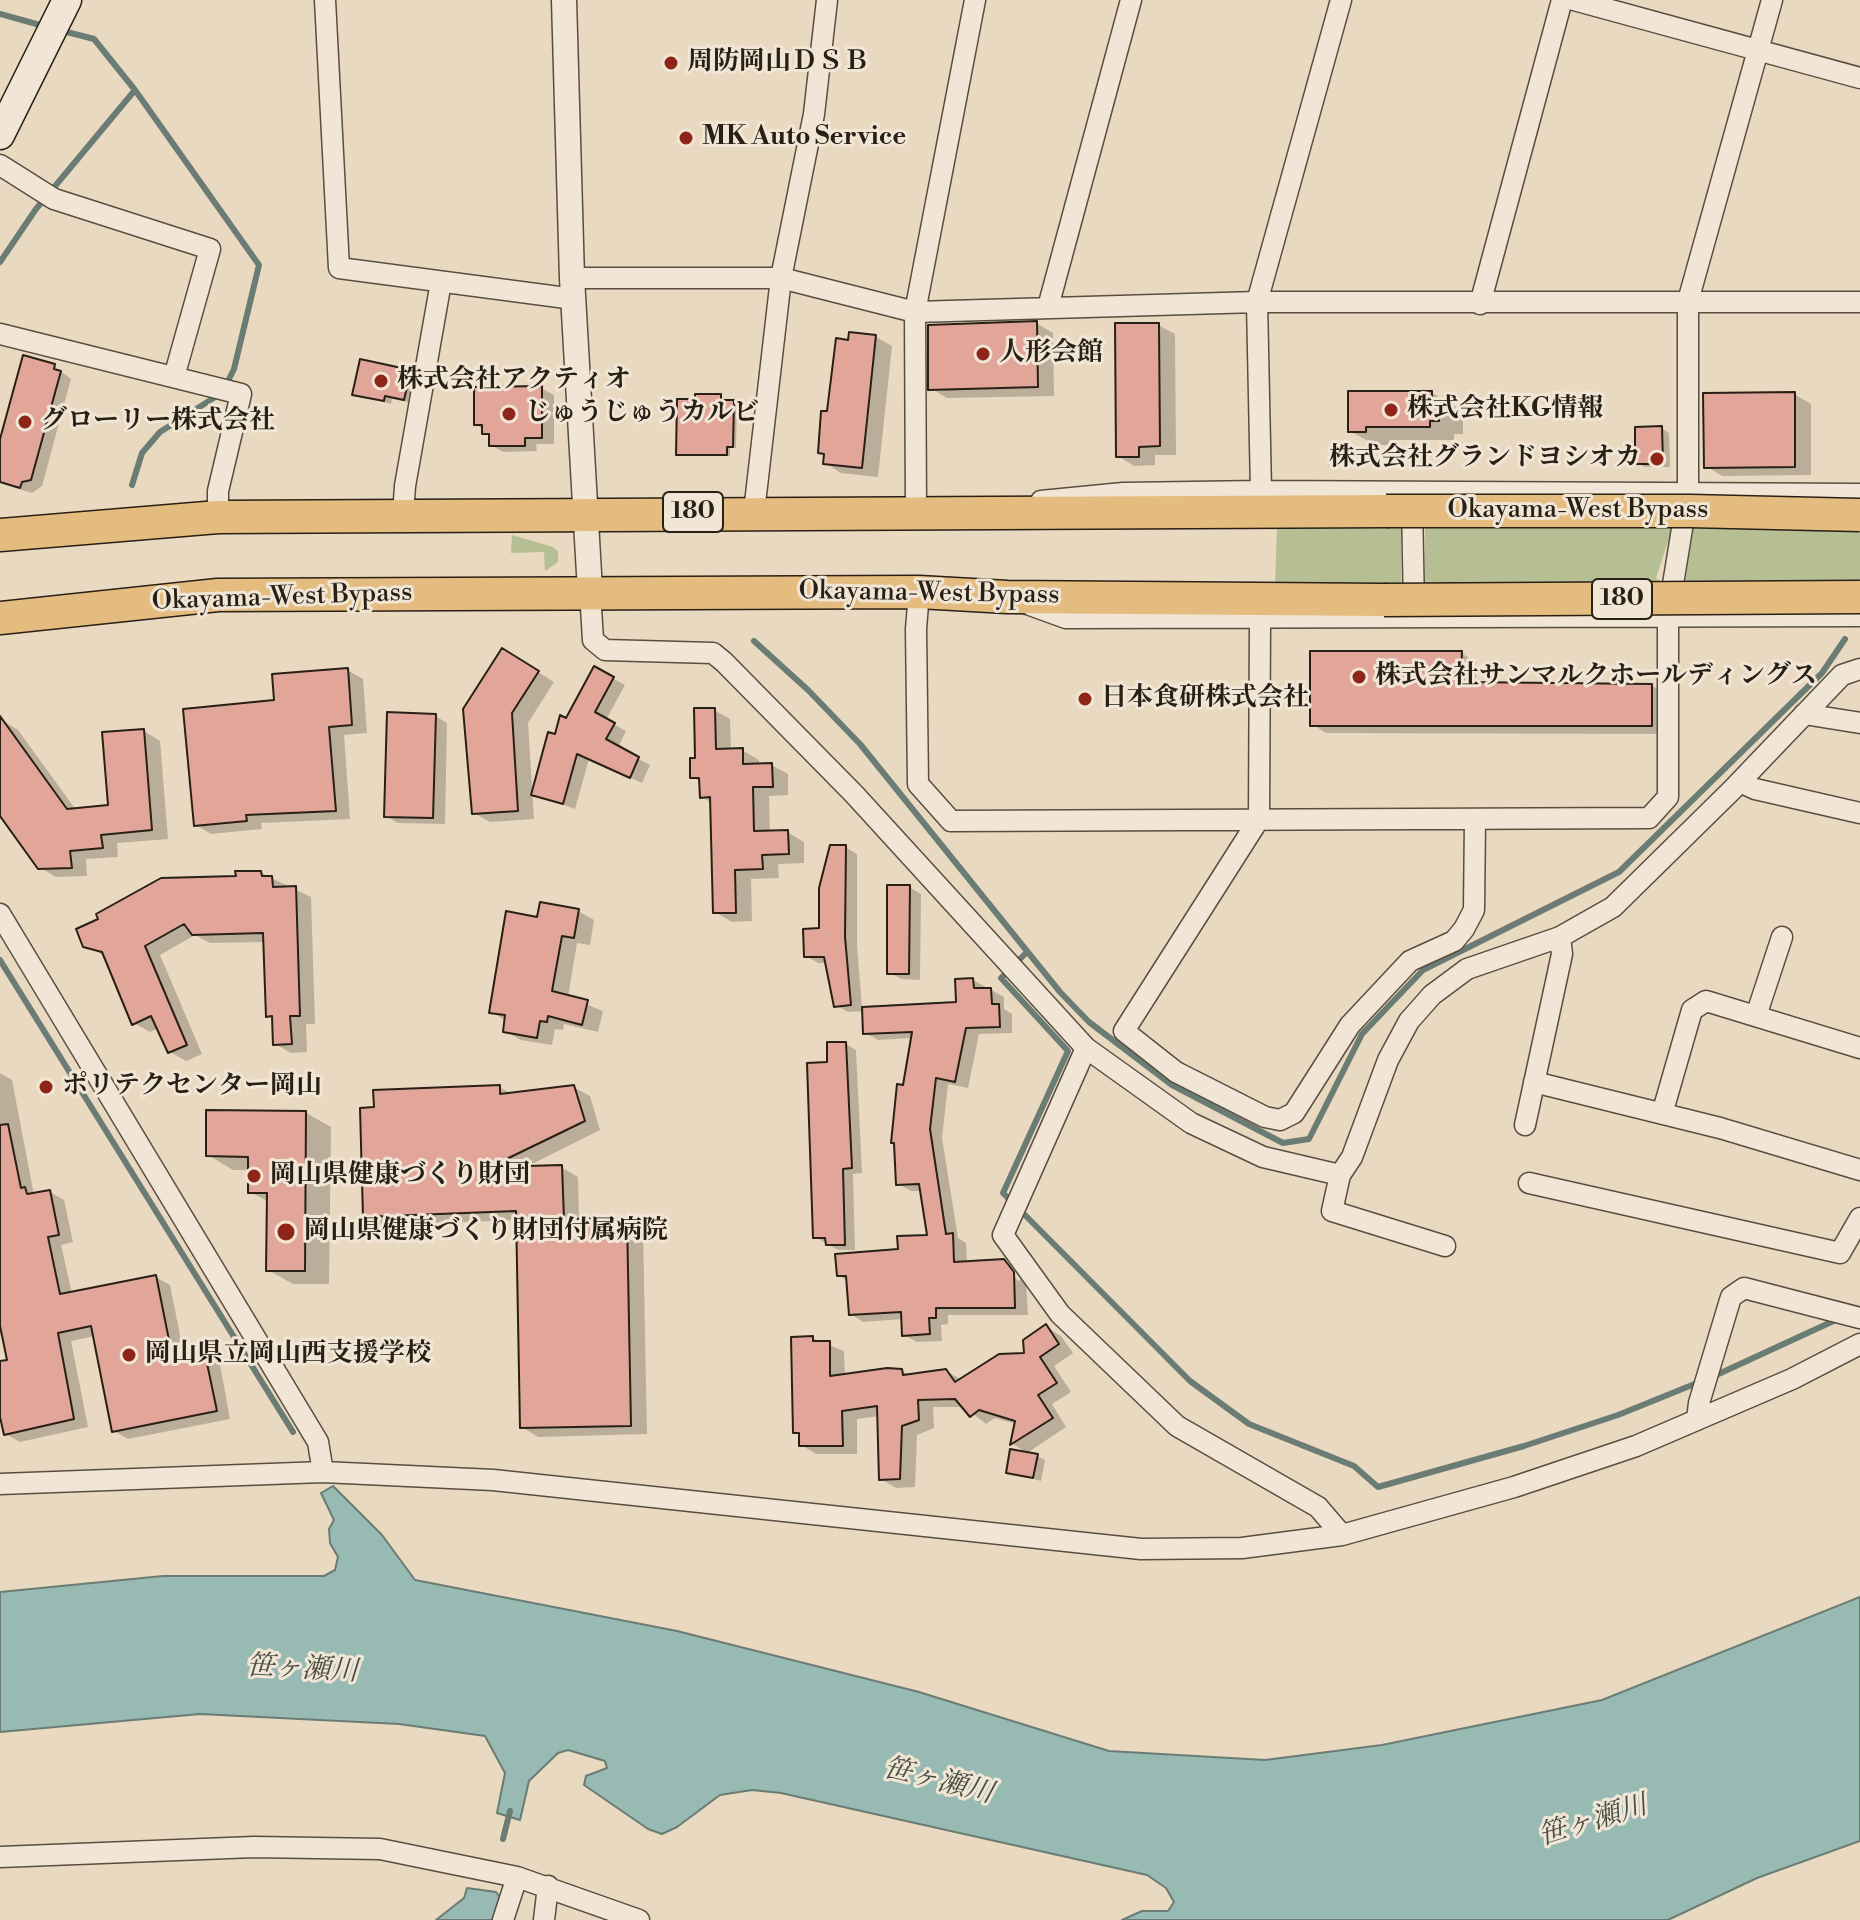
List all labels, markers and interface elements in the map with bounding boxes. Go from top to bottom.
place label: 周防岡山ＤＳＢ [687,47,869,79]
marker: 周防岡山ＤＳＢ [662,54,680,72]
place label: MK Auto Service [702,122,906,154]
marker: MK Auto Service [677,129,695,147]
place label: 人形会館 [999,338,1103,370]
marker: 人形会館 [974,345,992,363]
place label: 株式会社アクティオ [397,365,631,397]
marker: 株式会社アクティオ [372,372,390,390]
place label: 株式会社KG情報 [1407,394,1603,426]
place label: じゅうじゅうカルビ [525,398,759,430]
marker: 株式会社KG情報 [1382,401,1400,419]
marker: じゅうじゅうカルビ [500,405,518,423]
place label: グローリー株式会社 [41,406,275,438]
marker: グローリー株式会社 [16,413,34,431]
place label: 株式会社グランドヨシオカ [1329,443,1641,475]
marker: 株式会社グランドヨシオカ [1648,450,1666,468]
road number: 180 [663,492,723,532]
street label: Okayama-West Bypass [1448,495,1708,527]
street label: Okayama-West Bypass [798,576,1060,612]
street label: Okayama-West Bypass [151,578,413,618]
road number: 180 [1592,579,1652,619]
place label: 株式会社サンマルクホールディングス [1375,661,1817,693]
marker: 株式会社サンマルクホールディングス [1350,668,1368,686]
place label: 日本食研株式会社 [1101,683,1309,715]
marker: 日本食研株式会社 [1076,690,1094,708]
place label: ポリテクセンター岡山 [62,1071,322,1103]
marker: ポリテクセンター岡山 [37,1078,55,1096]
place label: 岡山県健康づくり財団 [270,1160,530,1192]
marker: 岡山県健康づくり財団 [245,1167,263,1185]
place label: 岡山県健康づくり財団付属病院 [304,1216,668,1248]
marker: 岡山県健康づくり財団付属病院 [275,1221,297,1243]
place label: 岡山県立岡山西支援学校 [145,1339,431,1371]
marker: 岡山県立岡山西支援学校 [120,1346,138,1364]
water label: 笹ヶ瀬川 [245,1650,359,1690]
water label: 笹ヶ瀬川 [880,1752,996,1812]
water label: 笹ヶ瀬川 [1535,1790,1651,1854]

